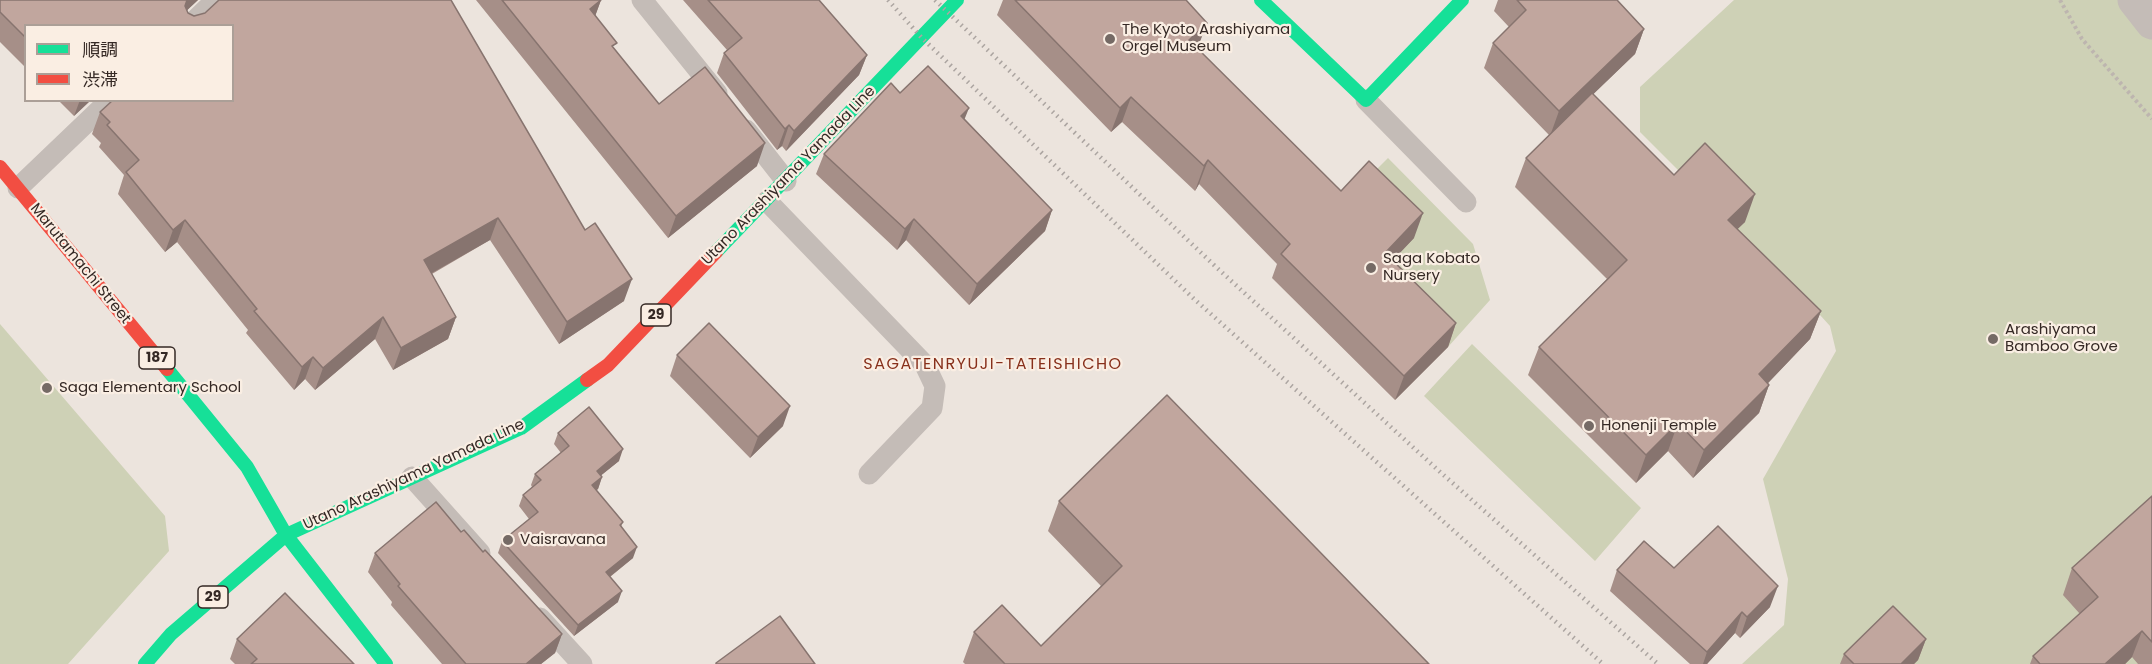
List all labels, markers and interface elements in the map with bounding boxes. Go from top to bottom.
place label: The Kyoto Arashiyama Orgel Museum [1122,21,1290,56]
legend [24,24,234,102]
marker: The Kyoto Arashiyama Orgel Museum [1103,32,1117,46]
text: 順調 [82,37,118,62]
text: 渋滞 [82,67,118,92]
street label: Utano Arashiyama Yamada Line [699,83,879,269]
street label: Marutamachi Street [26,200,134,328]
place label: Saga Kobato Nursery [1383,250,1480,285]
marker: Saga Kobato Nursery [1364,261,1378,275]
road number: 29 [641,304,671,326]
place label: Arashiyama Bamboo Grove [2005,321,2118,356]
marker: Arashiyama Bamboo Grove [1986,332,2000,346]
road number: 187 [139,347,175,369]
district label: SAGATENRYUJI-TATEISHICHO [863,355,1123,375]
place label: Saga Elementary School [59,379,241,397]
marker: Saga Elementary School [40,381,54,395]
street label: Utano Arashiyama Yamada Line [301,416,527,534]
place label: Honenji Temple [1601,417,1717,435]
marker: Honenji Temple [1582,419,1596,433]
place label: Vaisravana [520,531,606,549]
marker: Vaisravana [501,533,515,547]
road number: 29 [198,586,228,608]

